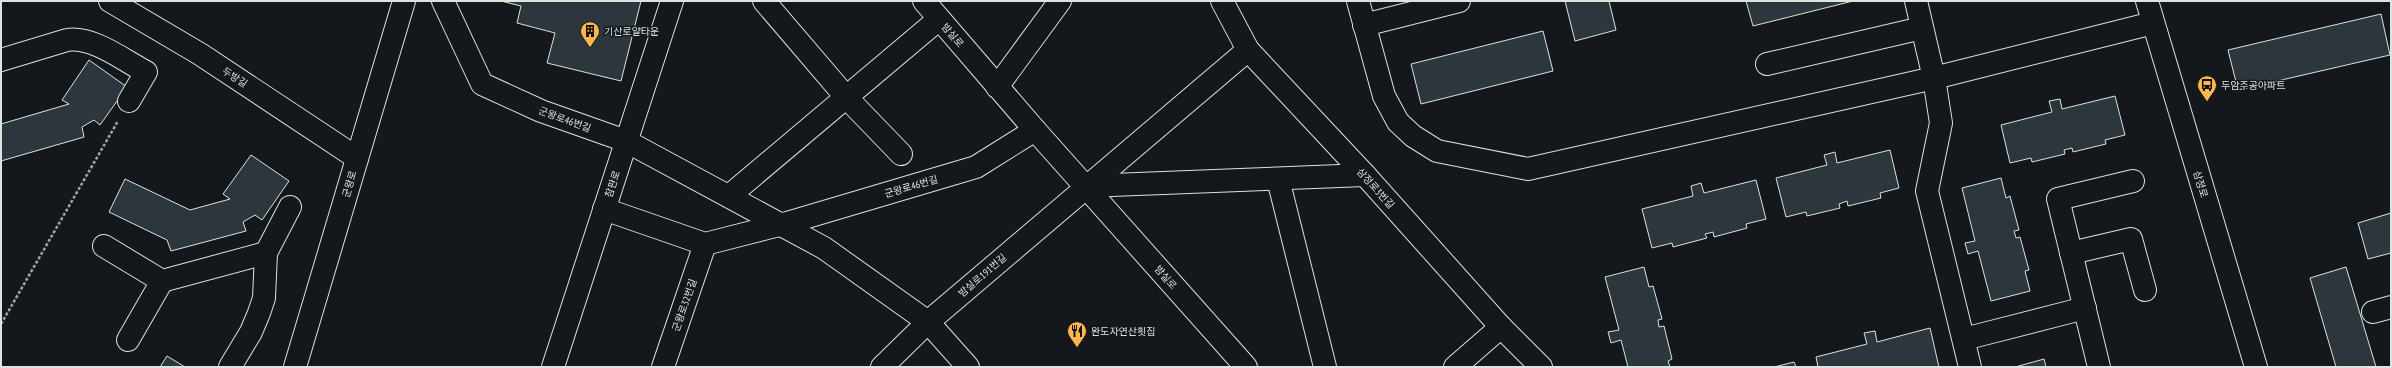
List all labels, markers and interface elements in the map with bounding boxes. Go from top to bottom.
building icon: 기산로얄타운 [579,20,601,48]
street label: 밤실로 [939,21,966,50]
place label: 기산로얄타운 [604,25,659,38]
street label: 두방길 [220,64,250,90]
bus stop icon: 두암주공아파트 [2196,74,2218,102]
place label: 두암주공아파트 [2221,79,2285,92]
street label: 군왕로46번길 [537,104,593,135]
street label: 삼정로3번길 [1354,165,1397,211]
street label: 군왕로 [339,169,360,199]
street label: 참판로 [602,169,623,199]
street label: 삼정로 [2190,169,2211,199]
street label: 군왕로46번길 [883,173,939,200]
street label: 밤실로191번길 [956,251,1009,300]
street label: 밤실로 [1152,263,1180,292]
street label: 군왕로32번길 [669,277,700,333]
restaurant icon: 완도자연산횟집 [1066,320,1088,348]
place label: 완도자연산횟집 [1091,325,1155,338]

